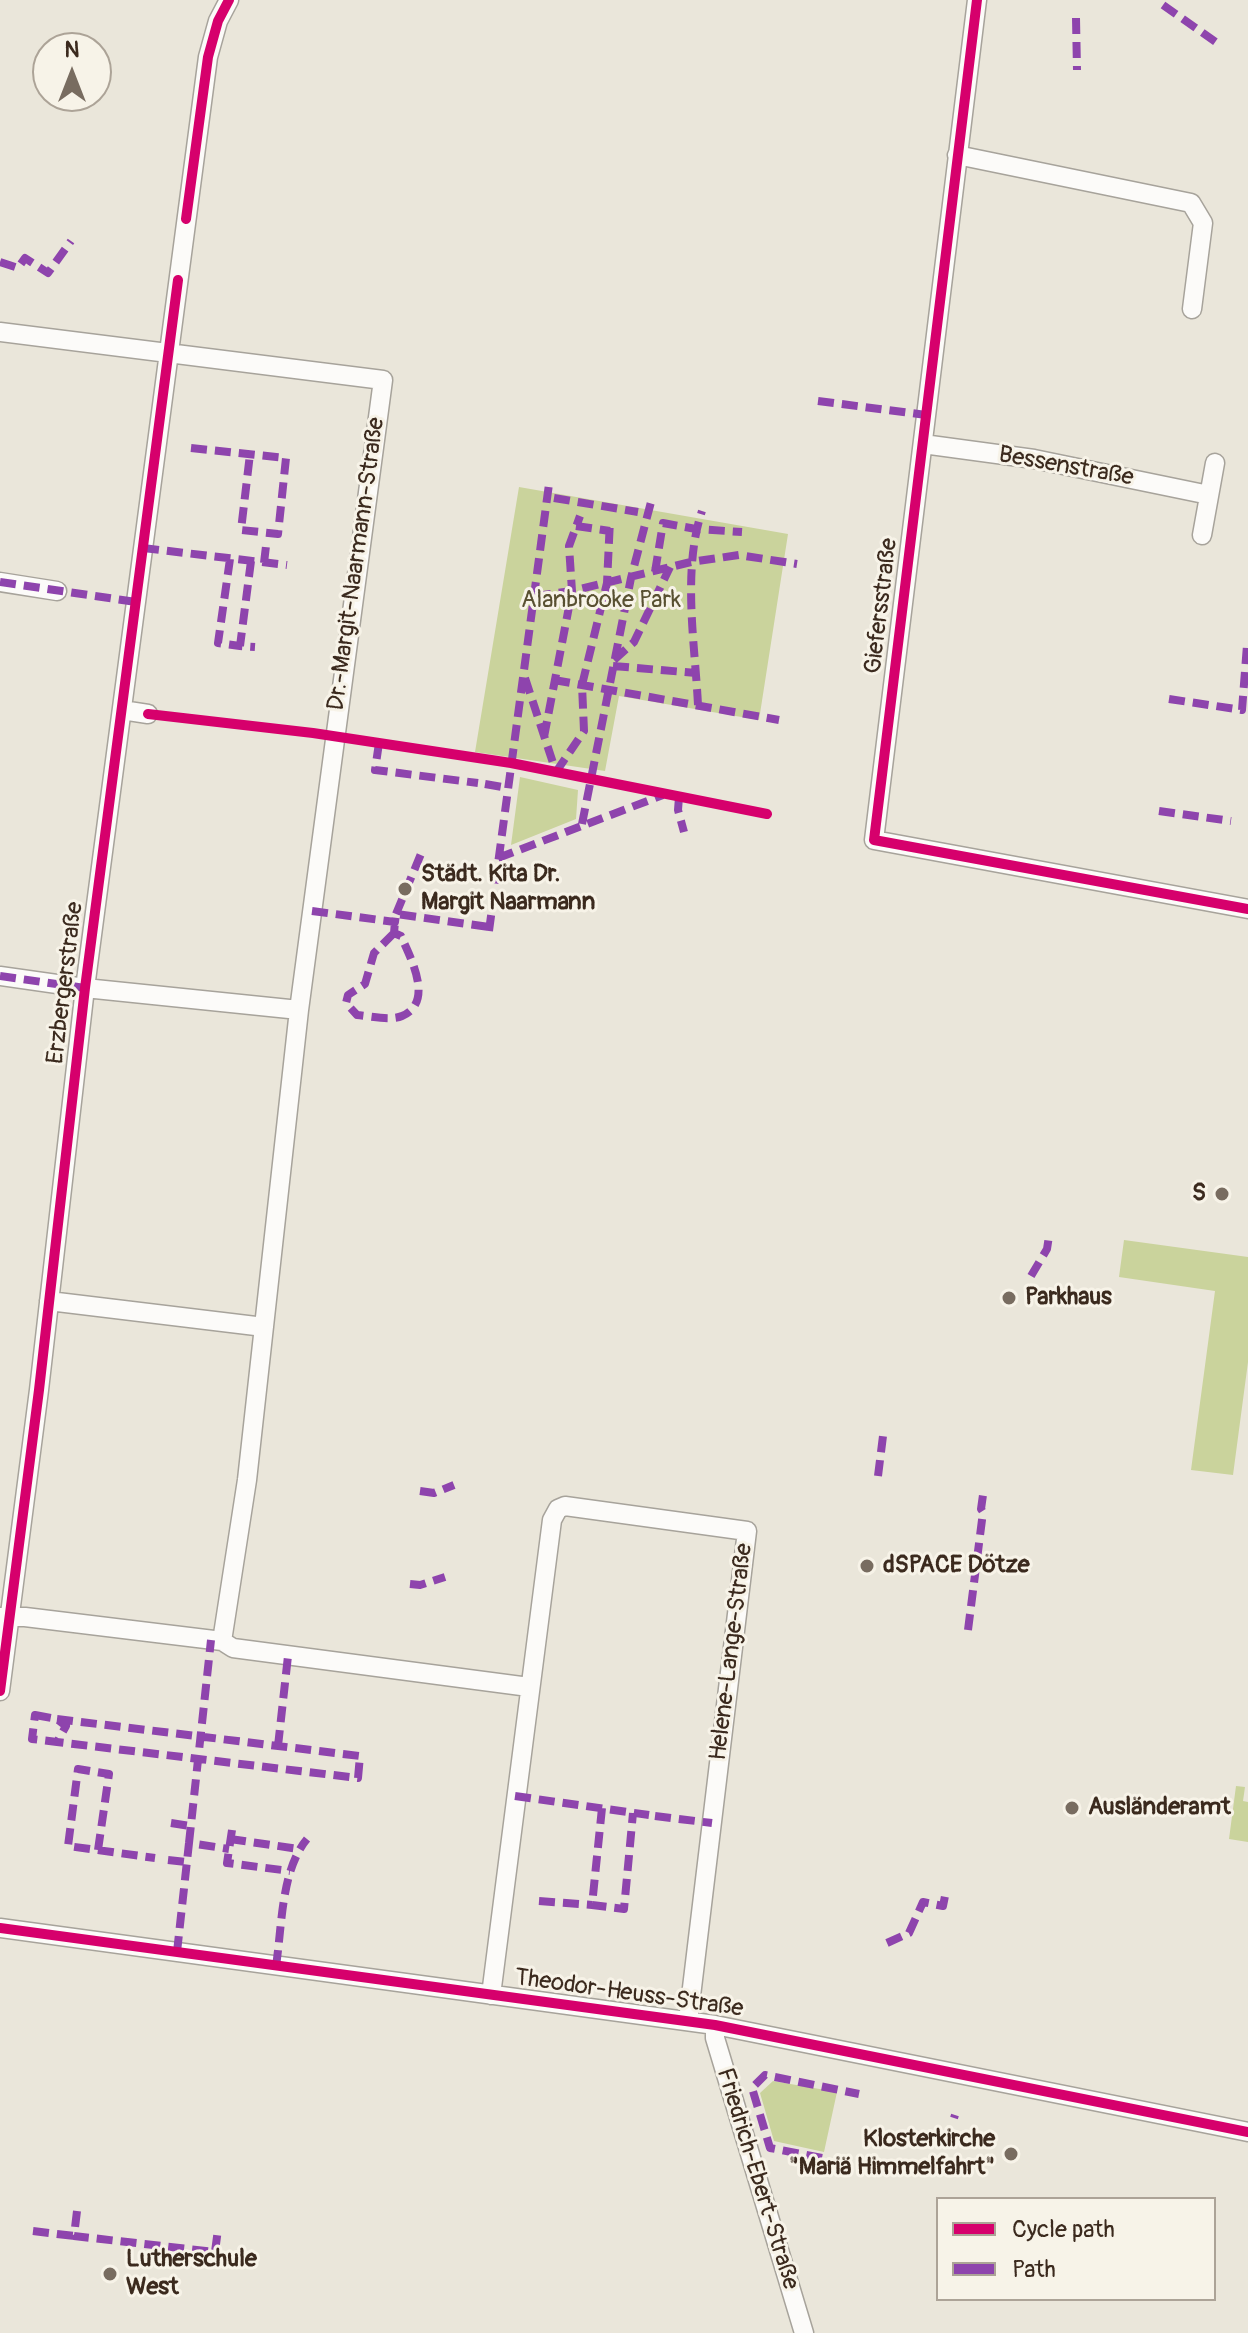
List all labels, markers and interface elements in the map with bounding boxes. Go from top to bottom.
north arrow [32,32,112,112]
text: N [65,36,79,64]
street label: Dr.-Margit-Naarmann-Straße [322,416,392,712]
street label: Bessenstraße [996,441,1136,493]
street label: Giefersstraße [859,537,905,675]
park label: Alanbrooke Park [521,587,681,615]
place label: Städt. Kita Dr. Margit Naarmann [421,861,595,917]
marker: Städt. Kita Dr. Margit Naarmann [396,880,414,898]
street label: Erzbergerstraße [42,900,90,1066]
place label: S [1192,1180,1206,1208]
marker: S [1213,1185,1231,1203]
place label: Parkhaus [1025,1284,1112,1312]
marker: Parkhaus [1000,1289,1018,1307]
street label: Helene-Lange-Straße [704,1542,760,1762]
place label: dSPACE Dötze [883,1552,1030,1580]
marker: dSPACE Dötze [858,1557,876,1575]
place label: Ausländeramt [1088,1794,1231,1822]
marker: Ausländeramt [1063,1799,1081,1817]
street label: Theodor-Heuss-Straße [513,1964,745,2024]
street label: Friedrich-Ebert-Straße [710,2065,804,2293]
place label: Klosterkirche "Mariä Himmelfahrt" [789,2126,995,2182]
marker: Klosterkirche "Mariä Himmelfahrt" [1002,2145,1020,2163]
legend [936,2197,1216,2301]
text: Cycle path [1012,2215,1115,2244]
place label: Lutherschule West [126,2246,257,2302]
text: Path [1012,2255,1056,2284]
marker: Lutherschule West [101,2265,119,2283]

